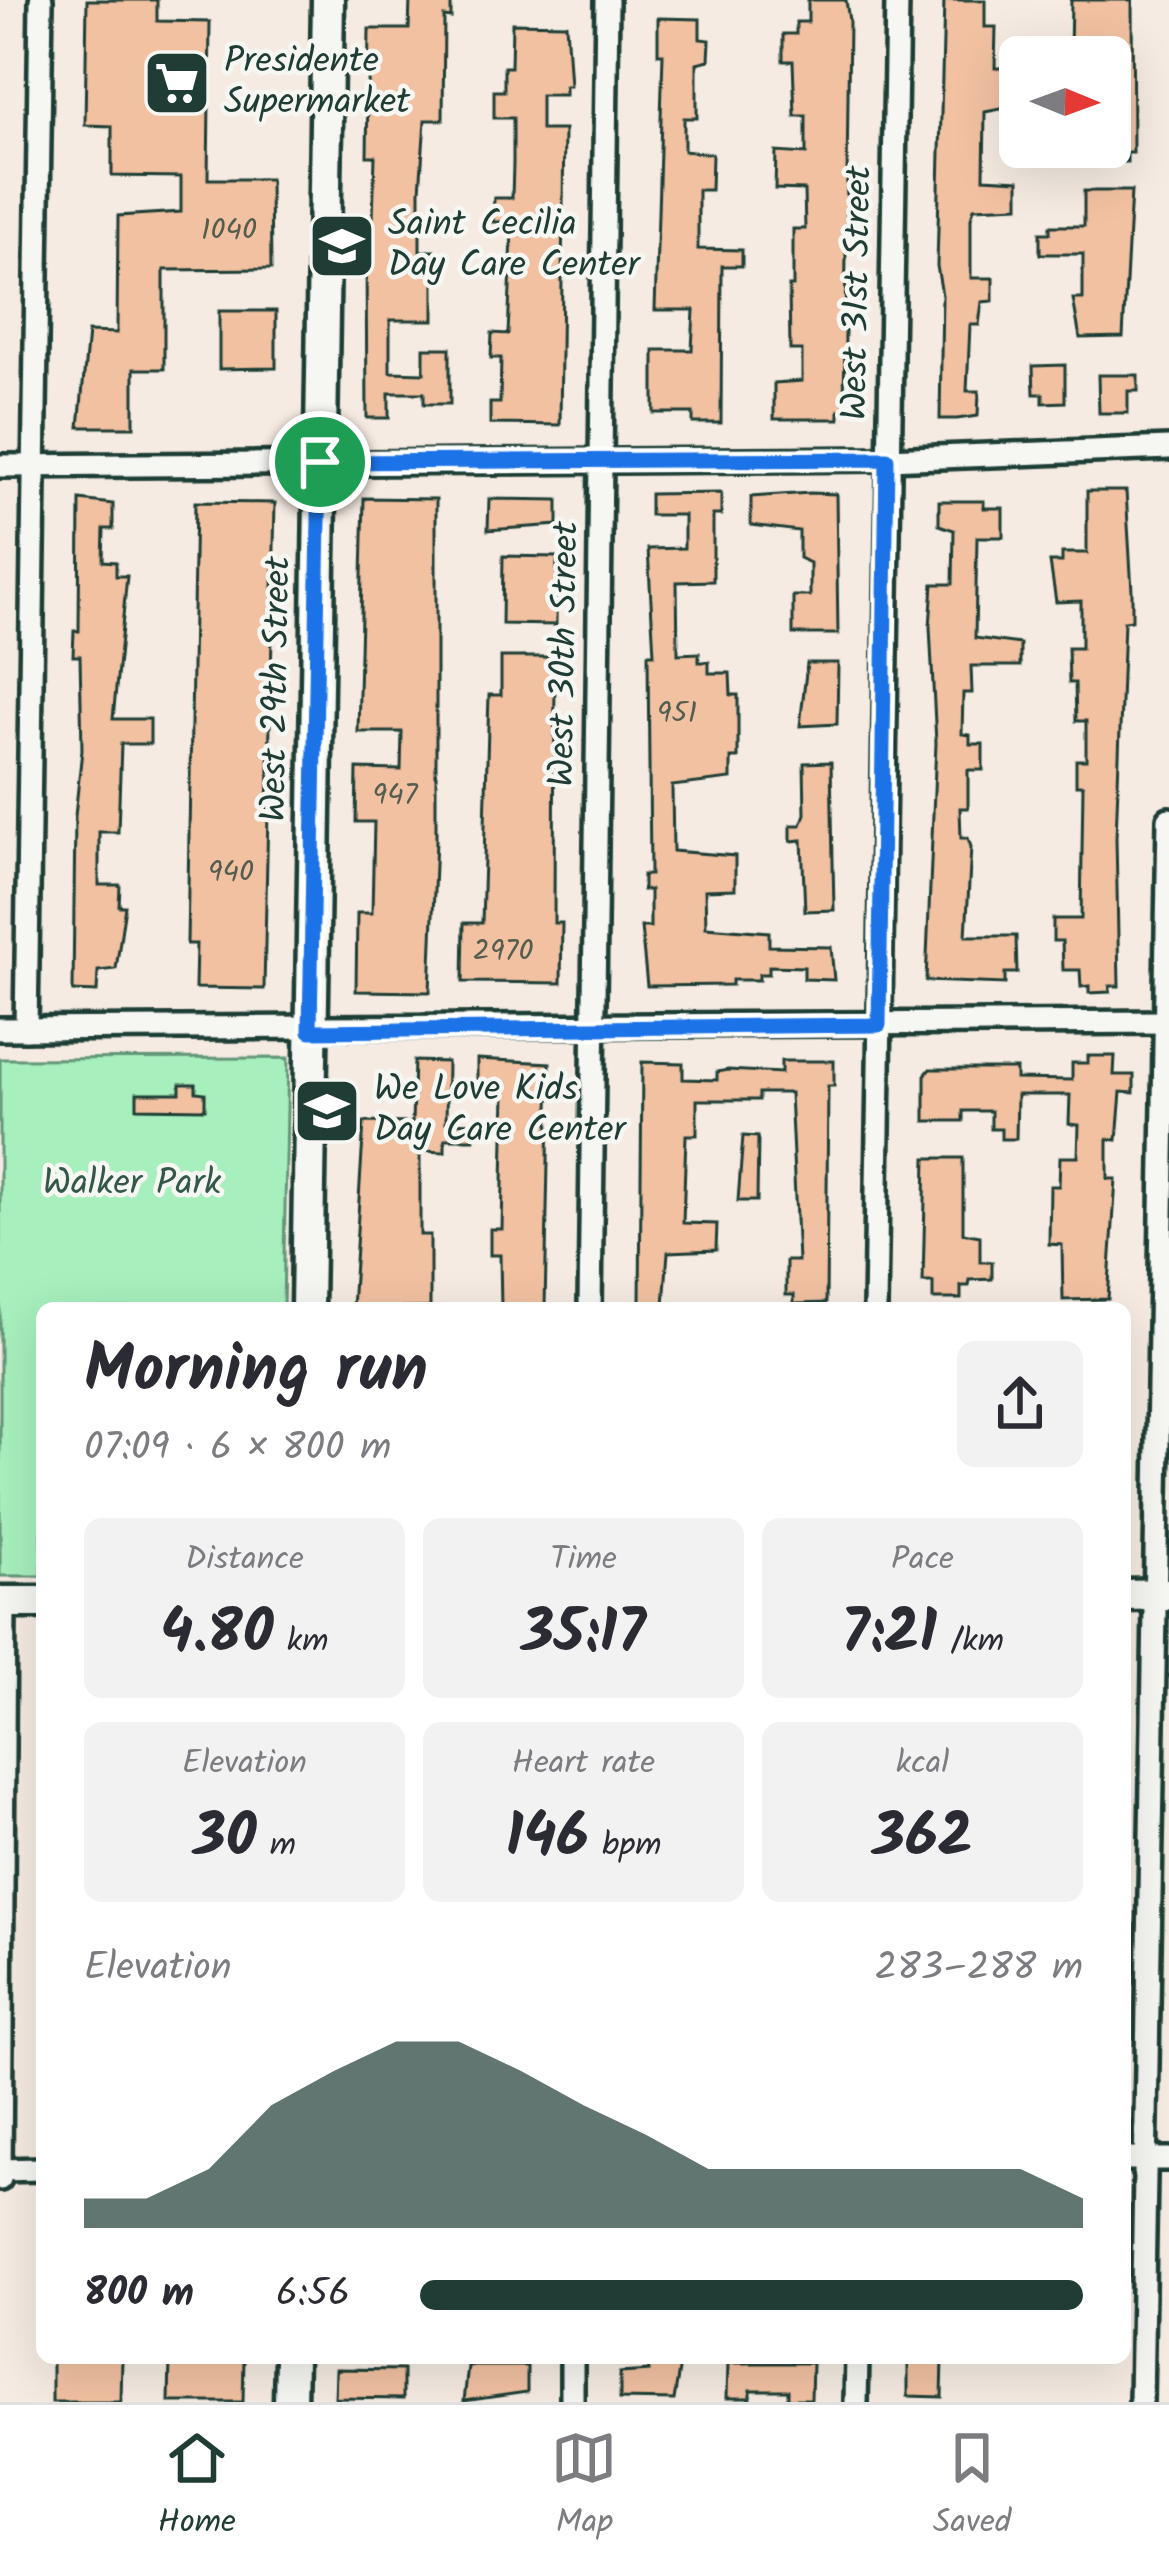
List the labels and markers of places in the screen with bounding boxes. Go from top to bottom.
place label: Presidente Supermarket [224,34,411,132]
supermarket icon: Presidente Supermarket [142,48,212,118]
place label: Saint Cecilia Day Care Center [388,197,642,295]
school or university icon: Saint Cecilia Day Care Center [307,211,377,281]
pin [269,411,371,513]
place label: We Love Kids Day Care Center [374,1062,628,1160]
school or university icon: We Love Kids Day Care Center [292,1076,362,1146]

